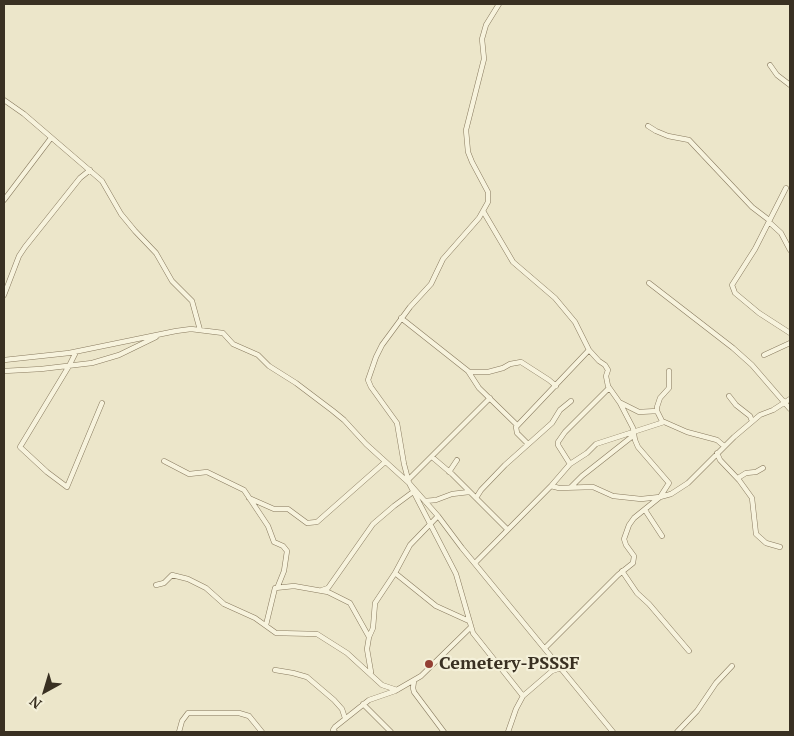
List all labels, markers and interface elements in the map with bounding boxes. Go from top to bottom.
place label: Cemetery-PSSSF [439,653,580,675]
marker: Cemetery-PSSSF [423,658,435,670]
north arrow [20,666,70,716]
text: N [25,692,45,714]

